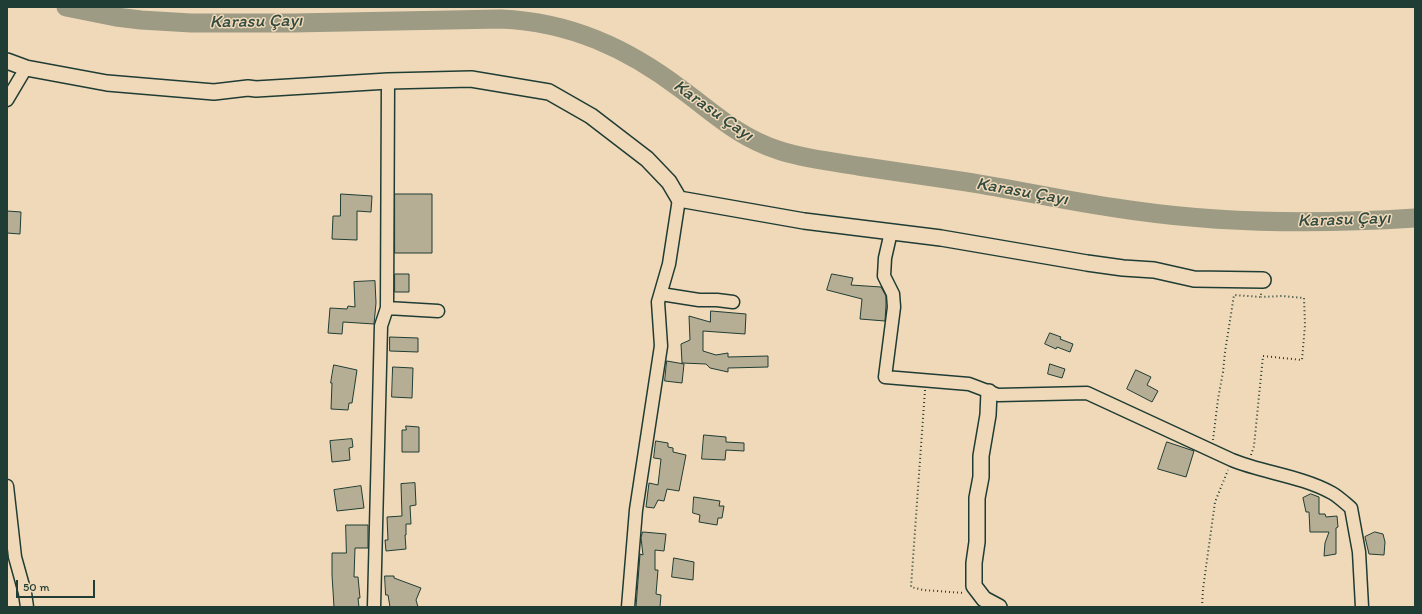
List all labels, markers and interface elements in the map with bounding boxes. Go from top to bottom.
water label: Karasu Çayı [209,10,303,34]
water label: Karasu Çayı [669,76,757,146]
water label: Karasu Çayı [974,173,1070,211]
water label: Karasu Çayı [1297,208,1391,232]
scale bar [18,572,97,598]
text: 50 m [23,580,49,594]

